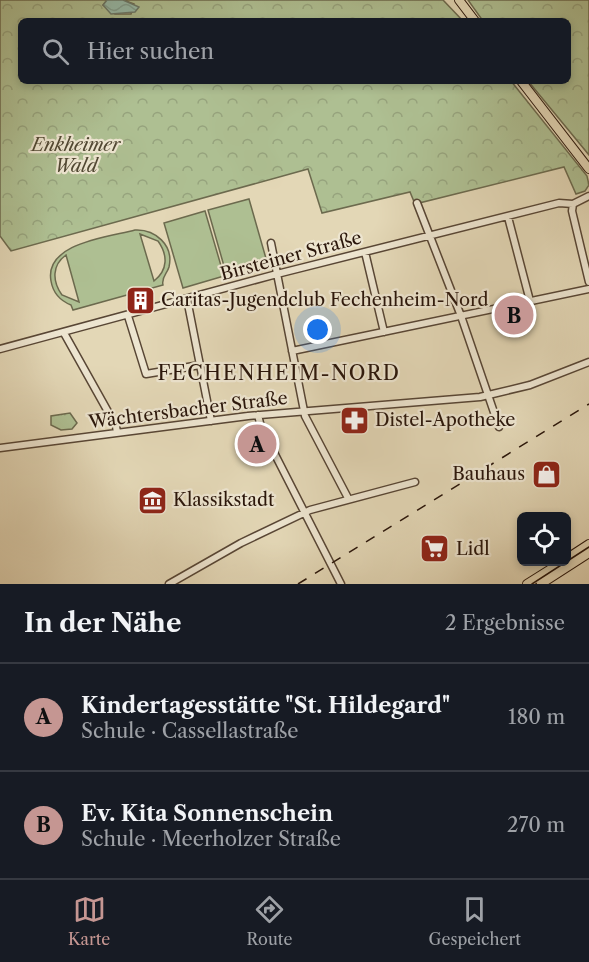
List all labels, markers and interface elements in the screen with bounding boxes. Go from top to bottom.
search box [18,18,571,84]
icon: search [39,35,72,68]
text: Hier suchen [87,38,214,65]
park label: Enkheimer Wald [29,134,122,177]
street label: Birsteiner Straße [218,227,364,285]
building icon: Caritas-Jugendclub Fechenheim-Nord [124,284,156,316]
place label: Caritas-Jugendclub Fechenheim-Nord [161,289,488,311]
pin: B [494,292,534,338]
your location [303,315,332,344]
district label: FECHENHEIM-NORD [157,361,401,385]
street label: Wächtersbacher Straße [86,387,289,433]
pharmacy icon: Distel-Apotheke [338,404,370,436]
place label: Distel-Apotheke [375,409,515,431]
pin: A [238,422,276,466]
shop icon: Bauhaus [530,458,562,490]
place label: Bauhaus [452,463,525,485]
museum icon: Klassikstadt [136,484,168,516]
place label: Klassikstadt [173,489,275,511]
map controls [517,512,571,566]
button: locate [517,512,571,566]
supermarket icon: Lidl [419,533,451,565]
place label: Lidl [456,538,490,560]
text: In der Nähe [24,607,181,639]
text: 2 Ergebnisse [445,611,565,635]
text: Kindertagesstätte "St. Hildegard" [81,692,450,719]
text: A [36,705,51,729]
text: 180 m [508,705,565,729]
text: Schule · Cassellastraße [81,719,298,743]
text: Ev. Kita Sonnenschein [81,800,333,827]
text: B [36,813,51,837]
text: 270 m [507,813,565,837]
text: Schule · Meerholzer Straße [81,827,341,851]
tab: Karte [68,893,110,949]
tab: Route [247,893,292,949]
tab: Gespeichert [429,893,521,949]

